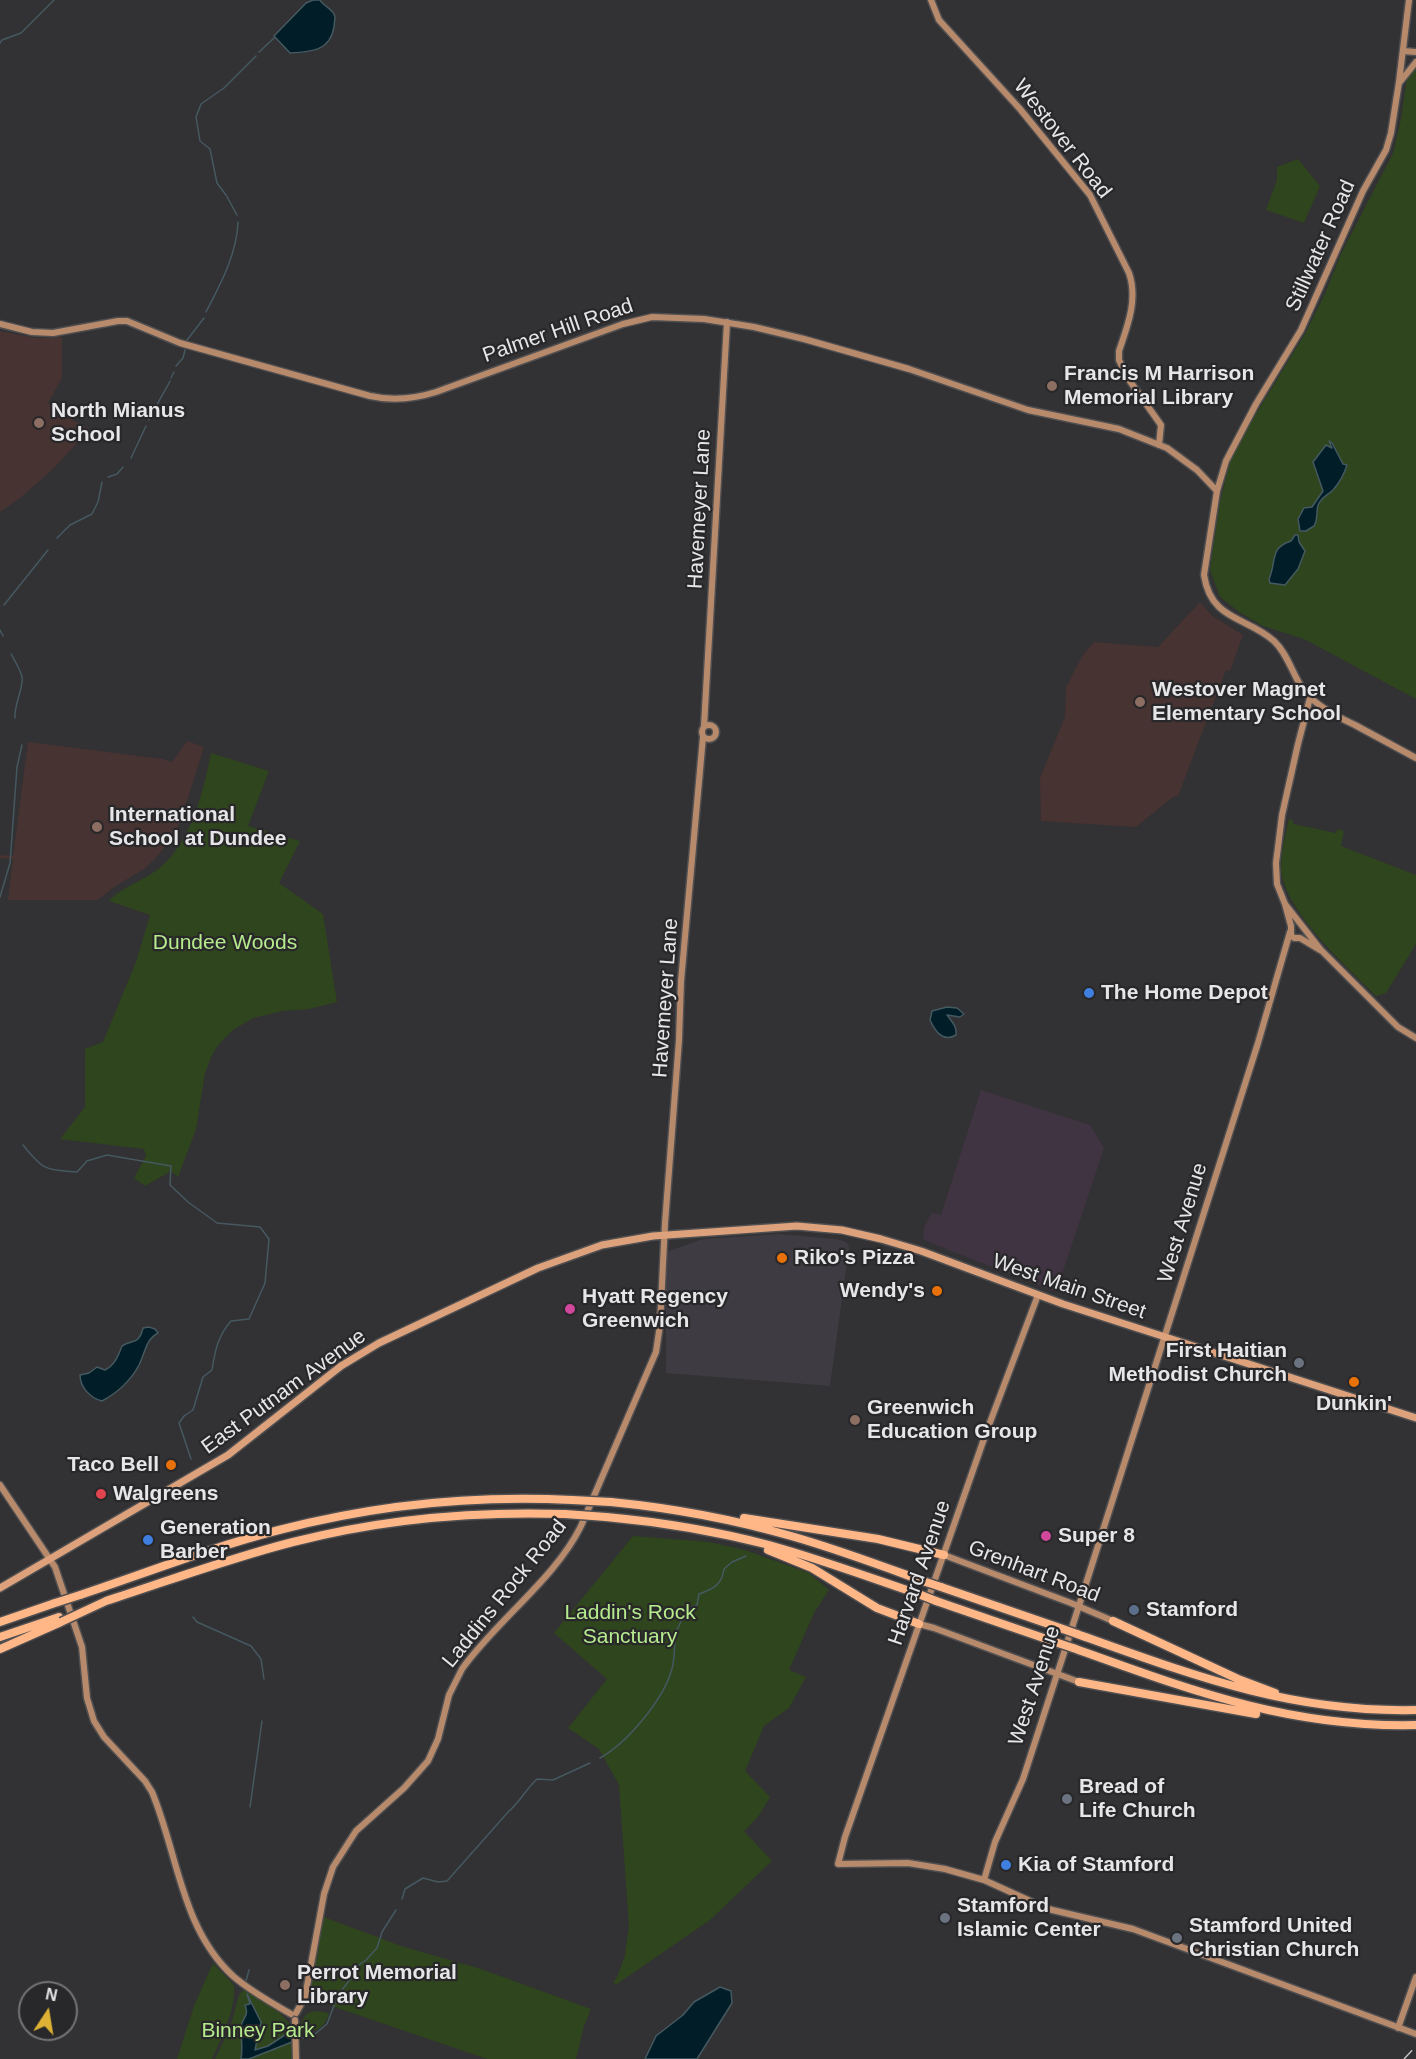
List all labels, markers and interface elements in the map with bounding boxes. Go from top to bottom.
street label: Westover Road [1008,74,1116,204]
street label: Stillwater Road [1281,176,1361,316]
street label: Palmer Hill Road [479,293,637,369]
place label: Francis M Harrison Memorial Library [1064,361,1254,411]
marker: Francis M Harrison Memorial Library [1045,379,1059,393]
place label: North Mianus School [51,398,185,448]
marker: North Mianus School [32,416,46,430]
street label: Havemeyer Lane [683,428,717,590]
place label: Westover Magnet Elementary School [1152,677,1341,727]
marker: Westover Magnet Elementary School [1133,695,1147,709]
place label: International School at Dundee [109,802,286,852]
marker: International School at Dundee [90,820,104,834]
street label: Havemeyer Lane [648,917,684,1079]
park label: Dundee Woods [153,930,297,956]
place label: The Home Depot [1101,980,1268,1006]
marker: The Home Depot [1082,986,1096,1000]
street label: West Avenue [1153,1160,1213,1286]
place label: Riko's Pizza [794,1245,915,1271]
street label: West Main Street [989,1249,1149,1325]
marker: Riko's Pizza [775,1251,789,1265]
place label: Wendy's [840,1278,925,1304]
place label: Hyatt Regency Greenwich [582,1284,728,1334]
marker: Wendy's [930,1284,944,1298]
marker: Hyatt Regency Greenwich [563,1302,577,1316]
street label: East Putnam Avenue [197,1324,371,1460]
place label: First Haitian Methodist Church [1109,1338,1287,1388]
marker: First Haitian Methodist Church [1292,1356,1306,1370]
marker: Dunkin' [1347,1375,1361,1389]
place label: Dunkin' [1316,1391,1392,1417]
place label: Greenwich Education Group [867,1395,1037,1445]
marker: Greenwich Education Group [848,1413,862,1427]
place label: Taco Bell [67,1452,159,1478]
marker: Taco Bell [164,1458,178,1472]
place label: Walgreens [113,1481,218,1507]
marker: Walgreens [94,1487,108,1501]
street label: Harvard Avenue [883,1497,957,1649]
place label: Generation Barber [160,1515,271,1565]
street label: Laddins Rock Road [438,1515,572,1673]
place label: Super 8 [1058,1523,1135,1549]
marker: Super 8 [1039,1529,1053,1543]
marker: Generation Barber [141,1533,155,1547]
street label: Grenhart Road [965,1535,1103,1609]
place label: Stamford [1146,1597,1238,1623]
park label: Laddin's Rock Sanctuary [564,1600,696,1650]
marker: Stamford [1127,1603,1141,1617]
street label: West Avenue [1004,1623,1066,1749]
place label: Bread of Life Church [1079,1774,1196,1824]
marker: Bread of Life Church [1060,1792,1074,1806]
place label: Kia of Stamford [1018,1852,1174,1878]
marker: Kia of Stamford [999,1858,1013,1872]
place label: Stamford Islamic Center [957,1893,1101,1943]
marker: Stamford Islamic Center [938,1911,952,1925]
place label: Stamford United Christian Church [1189,1913,1359,1963]
marker: Stamford United Christian Church [1170,1931,1184,1945]
place label: Perrot Memorial Library [297,1960,457,2010]
marker: Perrot Memorial Library [278,1978,292,1992]
north arrow [18,1981,78,2041]
text: N [44,1985,59,2004]
park label: Binney Park [201,2018,315,2044]

